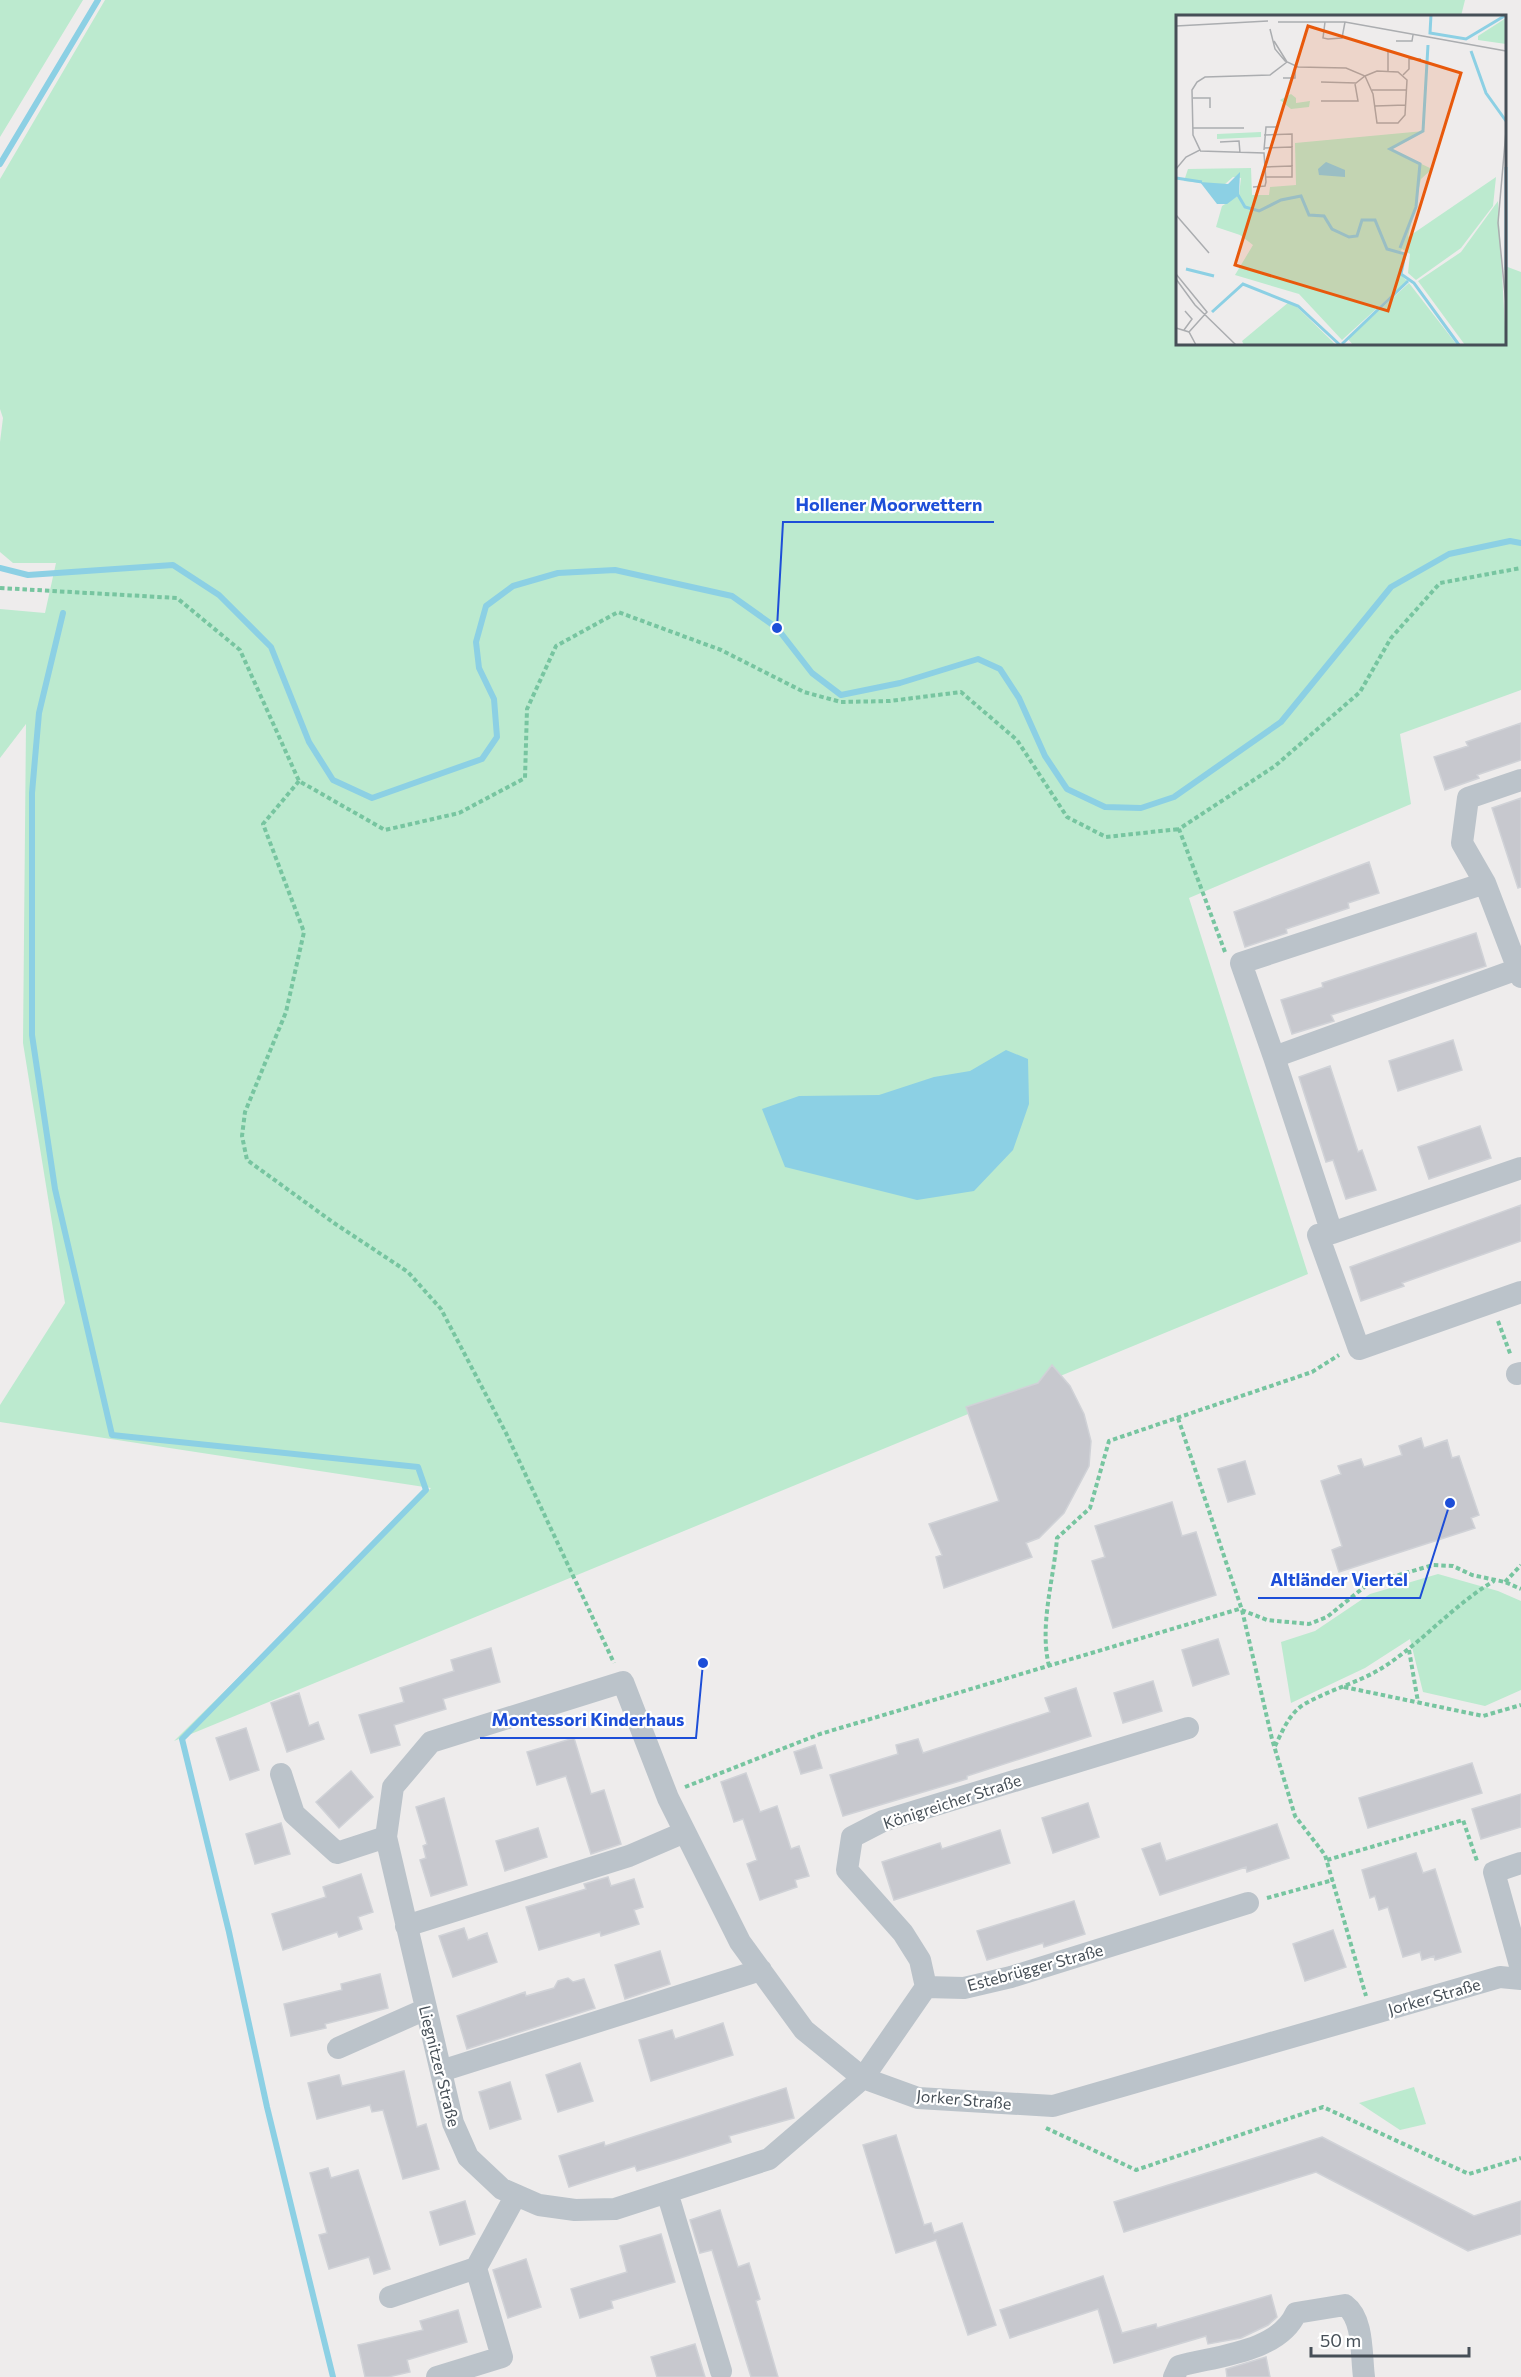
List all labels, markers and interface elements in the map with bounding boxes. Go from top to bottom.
inset map [1176,15,1506,345]
callout: Hollener Moorwettern [783,486,994,522]
text: Hollener Moorwettern [796,493,982,515]
callout: Altländer Viertel [1258,1562,1420,1598]
text: Altländer Viertel [1270,1568,1408,1590]
callout: Montessori Kinderhaus [480,1702,696,1738]
text: Montessori Kinderhaus [492,1708,684,1730]
street label: Königreicher Straße [881,1770,1023,1832]
street label: Estebrügger Straße [965,1940,1105,1994]
street label: Jorker Straße [1386,1974,1482,2018]
street label: Liegnitzer Straße [416,2003,464,2129]
street label: Jorker Straße [916,2085,1012,2113]
scale bar [1311,2320,1468,2358]
text: 50 m [1320,2329,1361,2351]

